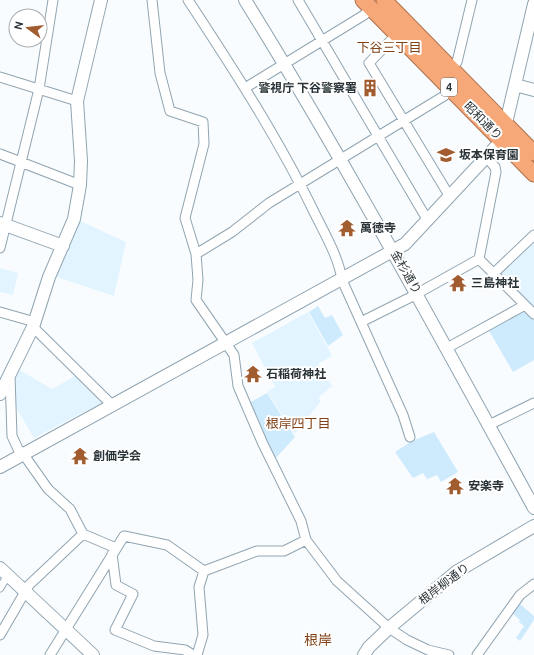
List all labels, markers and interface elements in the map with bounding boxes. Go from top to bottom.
north arrow [8,8,48,48]
text: N [11,20,25,31]
district label: 下谷三丁目 [356,40,422,54]
building icon: 警視庁 下谷警察署 [360,78,380,98]
road number: 4 [441,78,457,96]
place label: 警視庁 下谷警察署 [258,81,357,94]
street label: 昭和通り [462,99,505,142]
school or university icon: 坂本保育園 [436,145,456,165]
place label: 坂本保育園 [459,148,519,161]
temple icon: 萬徳寺 [337,218,357,238]
place label: 萬徳寺 [360,221,396,234]
street label: 金杉通り [389,248,424,296]
temple icon: 三島神社 [448,273,468,293]
place label: 三島神社 [471,276,519,289]
temple icon: 石稲荷神社 [243,364,263,384]
place label: 石稲荷神社 [266,367,326,380]
district label: 根岸四丁目 [265,416,331,430]
temple icon: 創価学会 [70,446,90,466]
place label: 創価学会 [93,449,141,462]
temple icon: 安楽寺 [445,476,465,496]
place label: 安楽寺 [468,479,504,492]
street label: 根岸柳通り [416,560,472,607]
district label: 根岸 [304,632,332,648]

